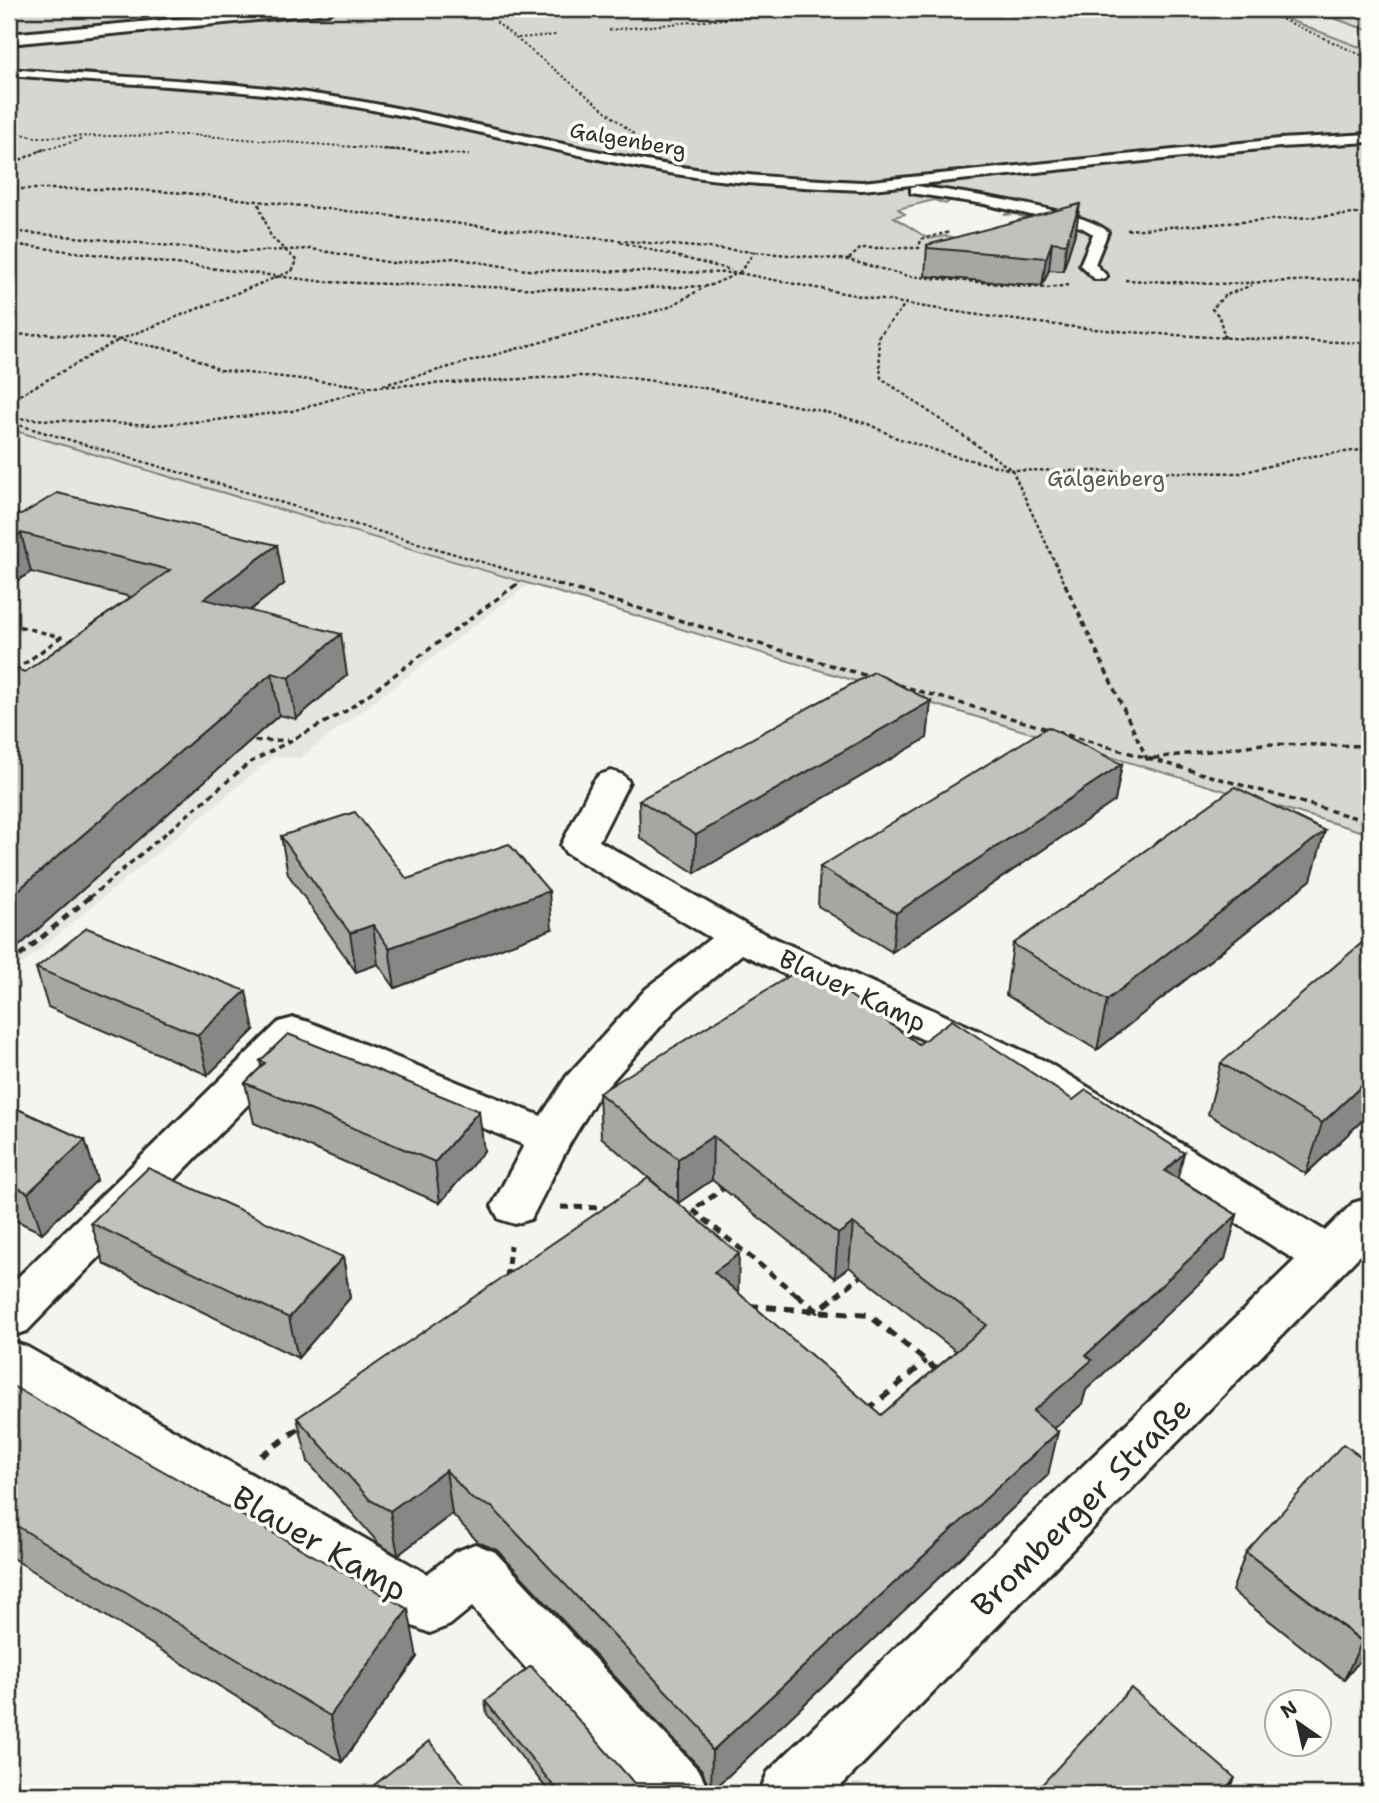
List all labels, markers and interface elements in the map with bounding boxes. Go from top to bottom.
street label: Galgenberg [568,116,688,164]
park label: Galgenberg [1047,465,1165,493]
street label: Blauer Kamp [774,941,932,1039]
street label: Bromberger Straße [961,1386,1201,1626]
street label: Blauer Kamp [225,1475,415,1611]
north arrow [1264,1688,1334,1758]
text: N [1276,1695,1302,1724]

